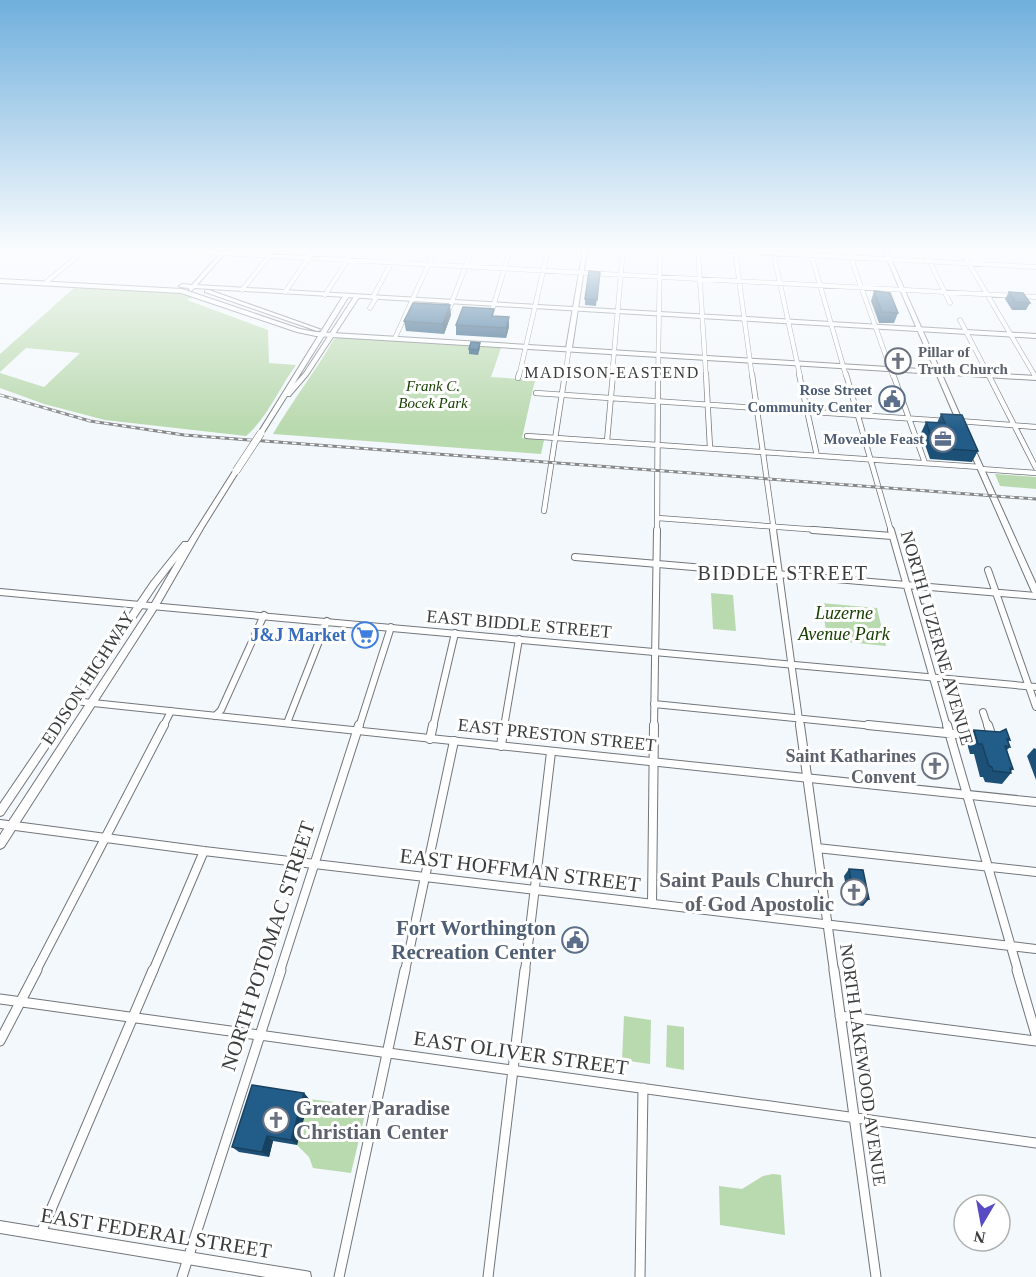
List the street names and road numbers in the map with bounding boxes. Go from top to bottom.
street label: NORTH LUZERNE AVENUE [897,528,977,748]
street label: EAST BIDDLE STREET [426,606,612,642]
street label: EDISON HIGHWAY [37,608,139,748]
street label: EAST PRESTON STREET [457,715,657,755]
street label: NORTH POTOMAC STREET [216,818,320,1074]
street label: EAST HOFFMAN STREET [398,843,642,897]
street label: NORTH LAKEWOOD AVENUE [836,943,890,1187]
street label: EAST OLIVER STREET [412,1026,630,1080]
street label: EAST FEDERAL STREET [39,1203,273,1263]

